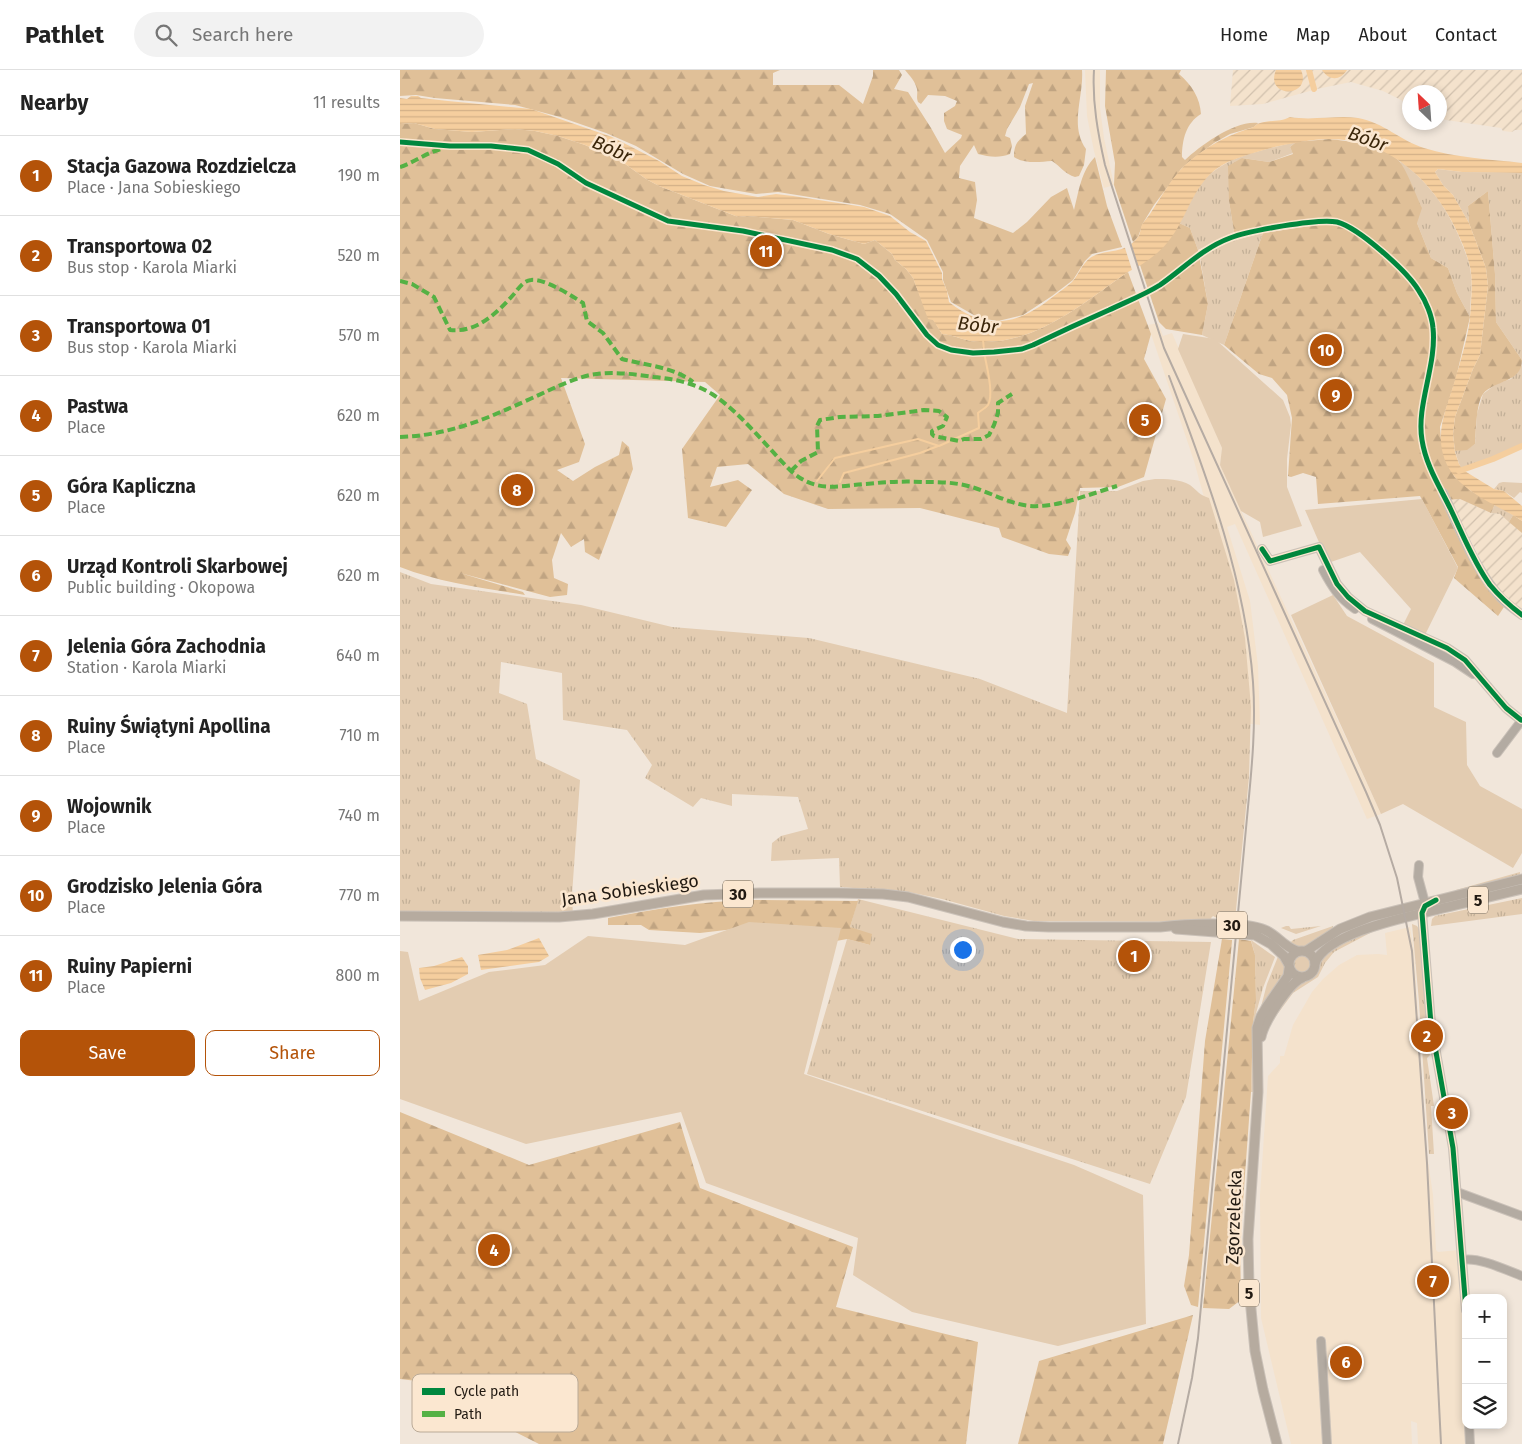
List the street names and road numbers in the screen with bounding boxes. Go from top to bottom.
street label: Jana Sobieskiego [560,869,700,911]
road number: 30 [723,881,753,908]
road number: 5 [1468,886,1488,914]
road number: 30 [1217,912,1247,938]
street label: Zgorzelecka [1221,1169,1247,1265]
road number: 5 [1239,1280,1259,1306]

